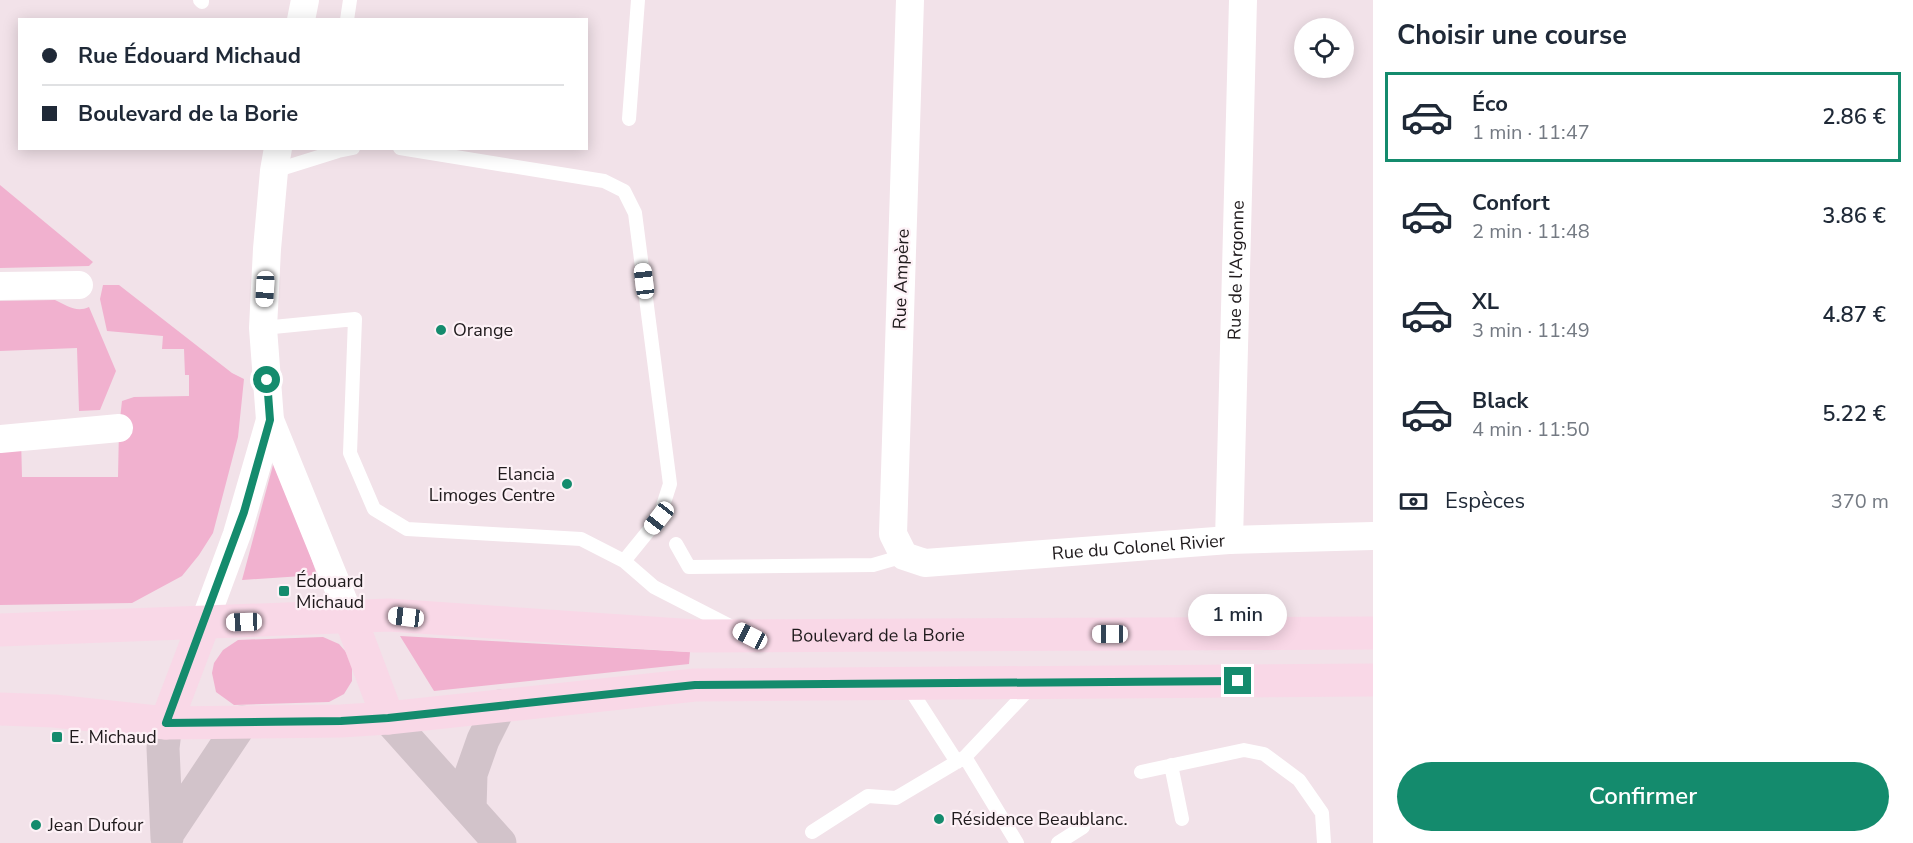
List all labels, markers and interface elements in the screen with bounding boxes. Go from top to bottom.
text: Choisir une course [1397,17,1627,54]
map controls [1294,18,1354,78]
button: locate [1294,18,1354,78]
text: Rue Édouard Michaud [78,41,301,71]
text: Éco [1472,89,1508,119]
icon: car [1400,90,1454,144]
text: Boulevard de la Borie [78,99,298,129]
text: 2.86 € [1822,102,1886,132]
text: 1 min · 11:47 [1472,119,1590,146]
text: Confort [1472,188,1550,218]
icon: car [1400,189,1454,243]
street label: Rue de l'Argonne [1222,200,1250,340]
text: 3.86 € [1822,201,1886,231]
text: 2 min · 11:48 [1472,218,1590,245]
street label: Rue Ampère [887,228,915,330]
car [633,262,655,300]
car [255,271,275,307]
text: XL [1472,287,1499,317]
icon: car [1400,288,1454,342]
text: 4.87 € [1822,300,1886,330]
text: 3 min · 11:49 [1472,317,1590,344]
place label: Orange [453,318,513,342]
marker: Orange [434,323,448,337]
route start [253,366,280,393]
text: Black [1472,386,1528,416]
icon: car [1400,387,1454,441]
text: 5.22 € [1822,399,1886,429]
text: 4 min · 11:50 [1472,416,1590,443]
place label: Elancia Limoges Centre [429,462,555,507]
marker: Elancia Limoges Centre [560,477,574,491]
icon: cash [1397,485,1430,518]
text: Espèces [1445,486,1525,516]
text: 370 m [1831,488,1889,515]
car [641,498,677,538]
street label: Rue du Colonel Rivier [1051,528,1227,565]
place label: Édouard Michaud [296,569,364,614]
marker: Édouard Michaud [277,584,291,598]
callout: 1 min [1188,594,1288,636]
text: 1 min [1212,601,1263,628]
car [387,606,425,628]
car [226,612,262,632]
car [730,620,770,652]
street label: Boulevard de la Borie [791,623,965,648]
car [1092,625,1128,643]
route end [1224,667,1251,694]
place label: E. Michaud [69,725,157,749]
marker: E. Michaud [50,730,64,744]
button: Confirmer [1397,762,1889,831]
place label: Résidence Beaublanc. [951,807,1127,831]
marker: Résidence Beaublanc. [932,812,946,826]
place label: Jean Dufour [47,813,144,837]
marker: Jean Dufour [29,818,43,832]

